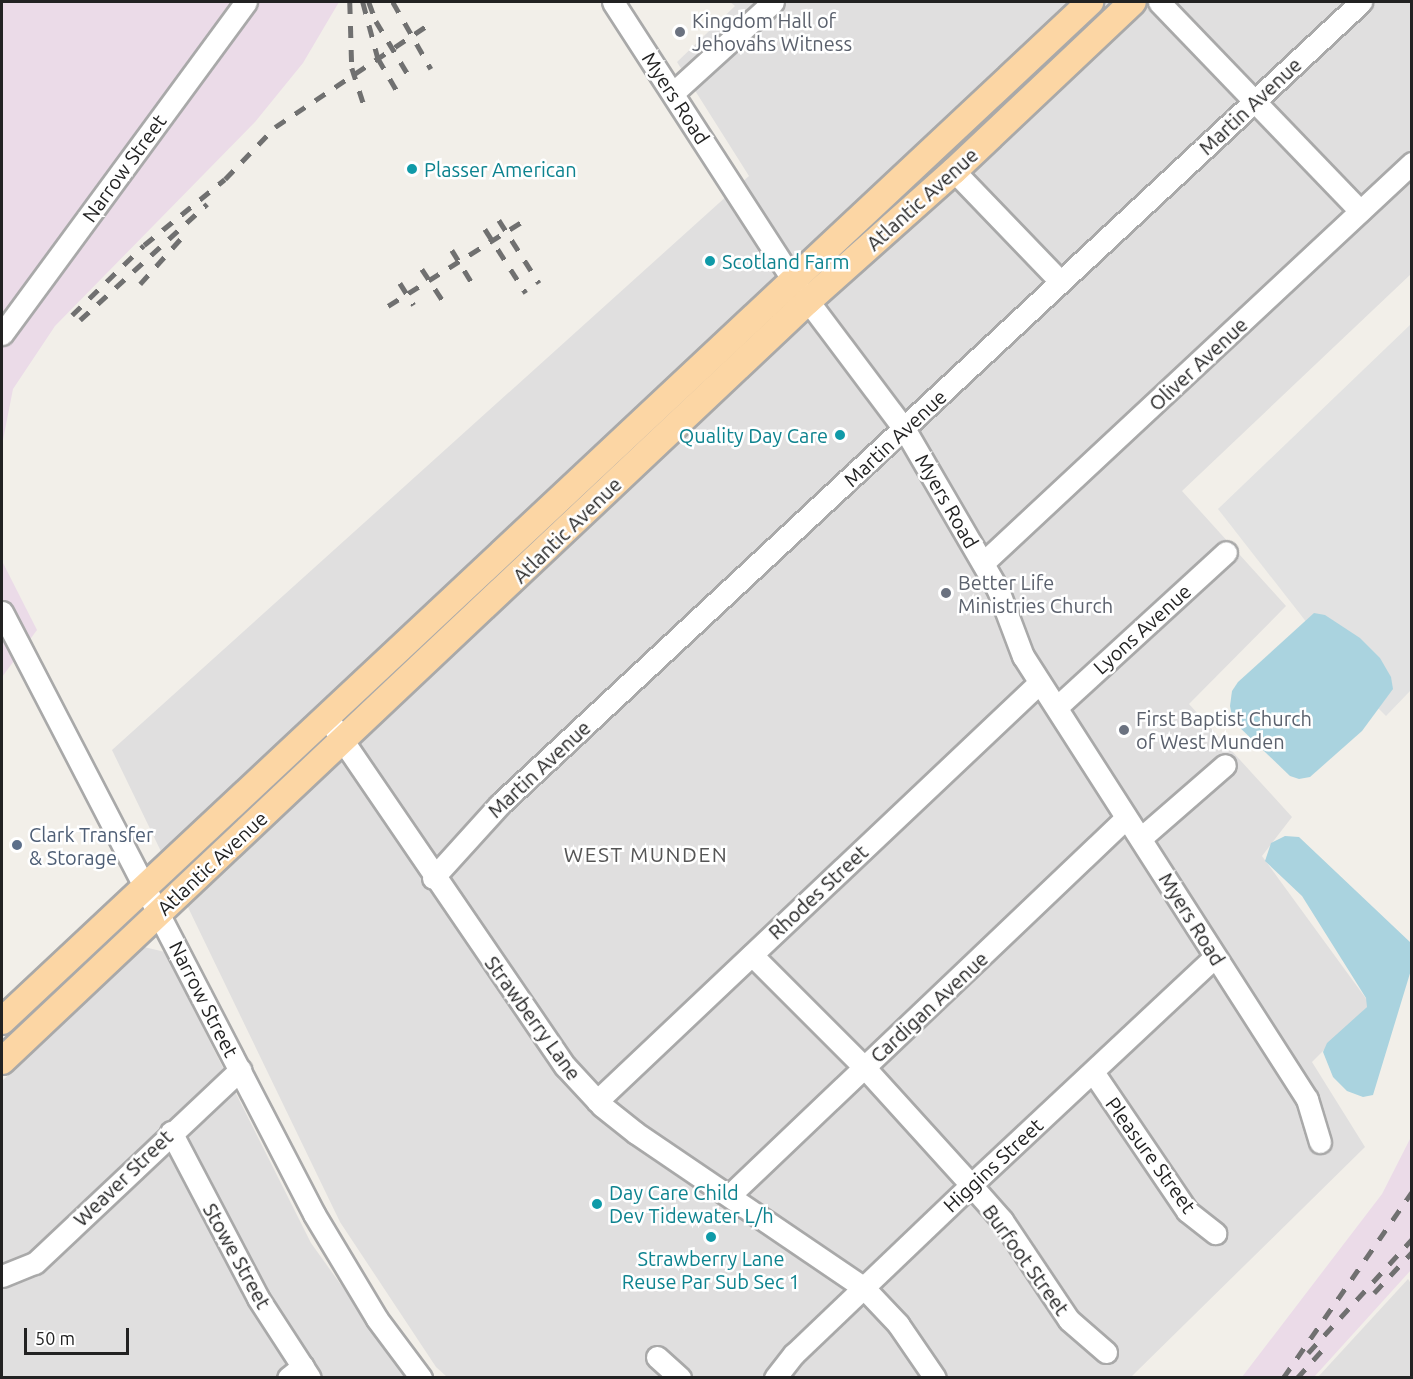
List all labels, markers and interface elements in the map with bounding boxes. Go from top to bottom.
place label: Kingdom Hall of Jehovahs Witness [692,8,852,55]
marker: Kingdom Hall of Jehovahs Witness [673,25,687,39]
street label: Myers Road [637,47,715,149]
street label: Martin Avenue [1194,52,1306,160]
street label: Narrow Street [77,109,171,227]
street label: Atlantic Avenue [861,143,983,255]
place label: Plasser American [424,157,577,181]
marker: Plasser American [405,162,419,176]
place label: Scotland Farm [722,249,849,273]
marker: Scotland Farm [703,254,717,268]
street label: Oliver Avenue [1144,312,1252,416]
street label: Martin Avenue [839,384,951,492]
place label: Quality Day Care [679,423,828,447]
marker: Quality Day Care [833,428,847,442]
street label: Myers Road [910,450,984,552]
street label: Atlantic Avenue [508,472,626,588]
place label: Better Life Ministries Church [958,570,1113,617]
street label: Lyons Avenue [1088,579,1196,679]
marker: Better Life Ministries Church [939,586,953,600]
place label: First Baptist Church of West Munden [1136,706,1312,753]
street label: Martin Avenue [483,715,595,823]
marker: First Baptist Church of West Munden [1117,723,1131,737]
street label: Atlantic Avenue [152,806,272,920]
place label: Clark Transfer & Storage [29,822,154,869]
marker: Clark Transfer & Storage [10,838,24,852]
street label: Rhodes Street [763,840,873,944]
district label: WEST MUNDEN [564,841,728,867]
street label: Myers Road [1154,868,1230,970]
street label: Narrow Street [164,937,244,1061]
street label: Cardigan Avenue [865,946,993,1068]
street label: Strawberry Lane [480,951,586,1085]
street label: Pleasure Street [1101,1092,1201,1218]
street label: Higgins Street [938,1113,1048,1217]
street label: Weaver Street [69,1125,177,1231]
place label: Day Care Child Dev Tidewater L/h [609,1180,774,1227]
marker: Day Care Child Dev Tidewater L/h [590,1197,604,1211]
street label: Stowe Street [198,1199,276,1313]
street label: Burfoot Street [978,1200,1074,1320]
marker: Strawberry Lane Reuse Par Sub Sec 1 [704,1230,718,1244]
place label: Strawberry Lane Reuse Par Sub Sec 1 [622,1246,800,1293]
scale bar [27,1316,132,1354]
text: 50 m [35,1328,75,1348]

